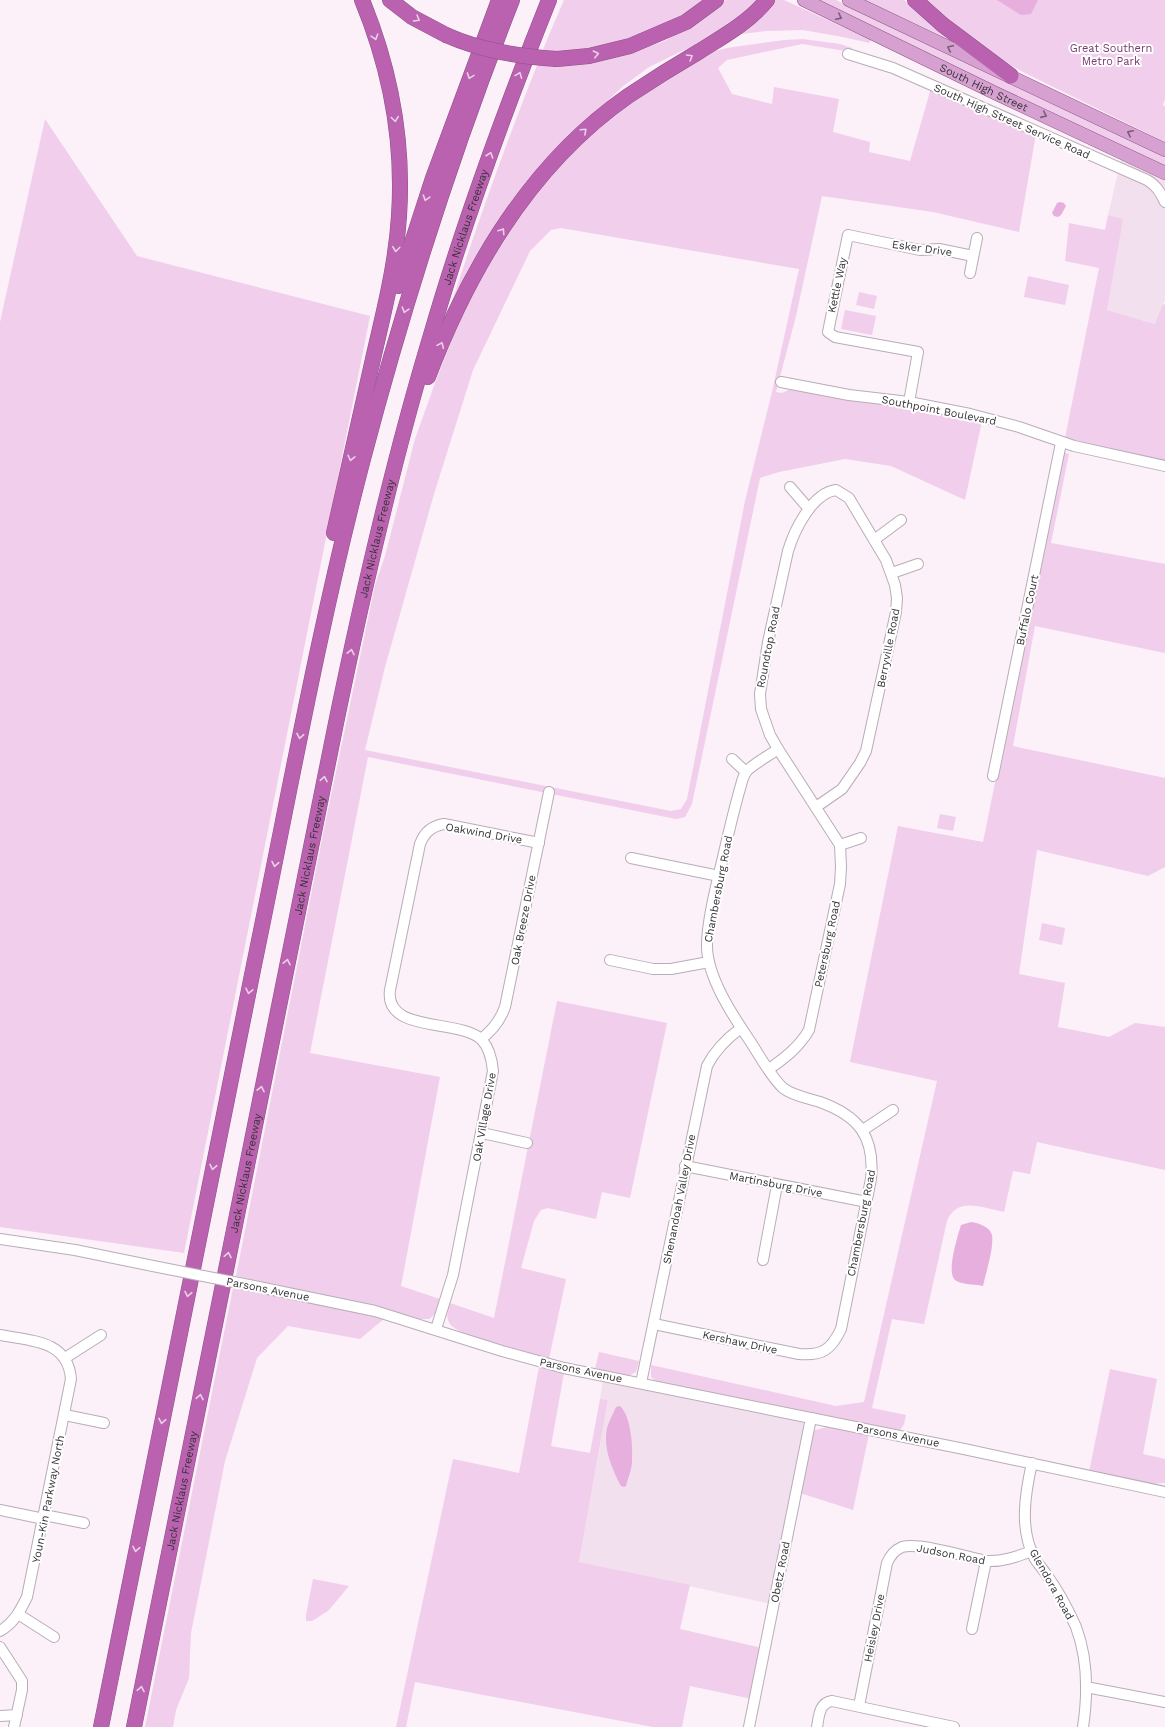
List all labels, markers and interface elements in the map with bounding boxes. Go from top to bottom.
one-way arrow [835,12,842,20]
one-way arrow [413,15,420,22]
one-way arrow [370,33,379,40]
park label: Great Southern Metro Park [1070,42,1152,68]
one-way arrow [947,45,955,53]
one-way arrow [593,51,599,59]
one-way arrow [686,54,693,61]
street label: South High Street [937,61,1030,115]
one-way arrow [466,72,475,79]
one-way arrow [515,72,523,79]
street label: South High Street Service Road [932,81,1092,162]
one-way arrow [1039,110,1047,118]
one-way arrow [390,116,399,122]
one-way arrow [579,128,587,136]
one-way arrow [1127,130,1134,138]
one-way arrow [485,152,494,159]
street label: Jack Nicklaus Freeway [440,167,491,287]
one-way arrow [422,194,431,201]
one-way arrow [497,228,504,235]
street label: Esker Drive [891,238,953,259]
one-way arrow [392,246,401,252]
street label: Kettle Way [825,256,850,314]
one-way arrow [401,306,410,313]
one-way arrow [436,342,444,349]
street label: Southpoint Boulevard [880,393,997,428]
one-way arrow [347,455,355,461]
street label: Jack Nicklaus Freeway [357,478,398,599]
street label: Buffalo Court [1014,573,1041,647]
street label: Roundtop Road [754,605,783,689]
street label: Berryville Road [874,607,903,689]
one-way arrow [346,649,354,655]
one-way arrow [296,733,305,739]
one-way arrow [320,776,328,782]
street label: Jack Nicklaus Freeway [291,794,328,916]
street label: Oakwind Drive [445,820,523,847]
street label: Chambersburg Road [702,834,735,944]
one-way arrow [271,861,279,867]
street label: Oak Breeze Drive [508,874,539,966]
street label: Petersburg Road [812,900,843,989]
one-way arrow [283,958,291,965]
one-way arrow [245,988,254,994]
street label: Oak Village Drive [470,1072,499,1163]
one-way arrow [257,1086,265,1092]
street label: Jack Nicklaus Freeway [228,1112,264,1234]
street label: Shenandoah Valley Drive [661,1133,698,1265]
one-way arrow [210,1163,218,1170]
street label: Chambersburg Road [845,1168,878,1278]
street label: Martinsburg Drive [728,1169,824,1200]
one-way arrow [223,1252,232,1259]
street label: Parsons Avenue [225,1275,311,1304]
one-way arrow [184,1291,192,1297]
street label: Kershaw Drive [701,1328,778,1357]
street label: Parsons Avenue [538,1355,624,1386]
one-way arrow [195,1393,203,1400]
one-way arrow [158,1418,167,1425]
street label: Parsons Avenue [855,1421,941,1450]
street label: Jack Nicklaus Freeway [164,1430,200,1552]
street label: Youn-Kin Parkway North [30,1434,67,1564]
street label: Obetz Road [768,1540,793,1604]
street label: Judson Road [915,1541,986,1568]
one-way arrow [133,1546,141,1552]
street label: Glendora Road [1027,1547,1076,1622]
street label: Heisley Drive [862,1593,887,1663]
one-way arrow [137,1686,145,1692]

